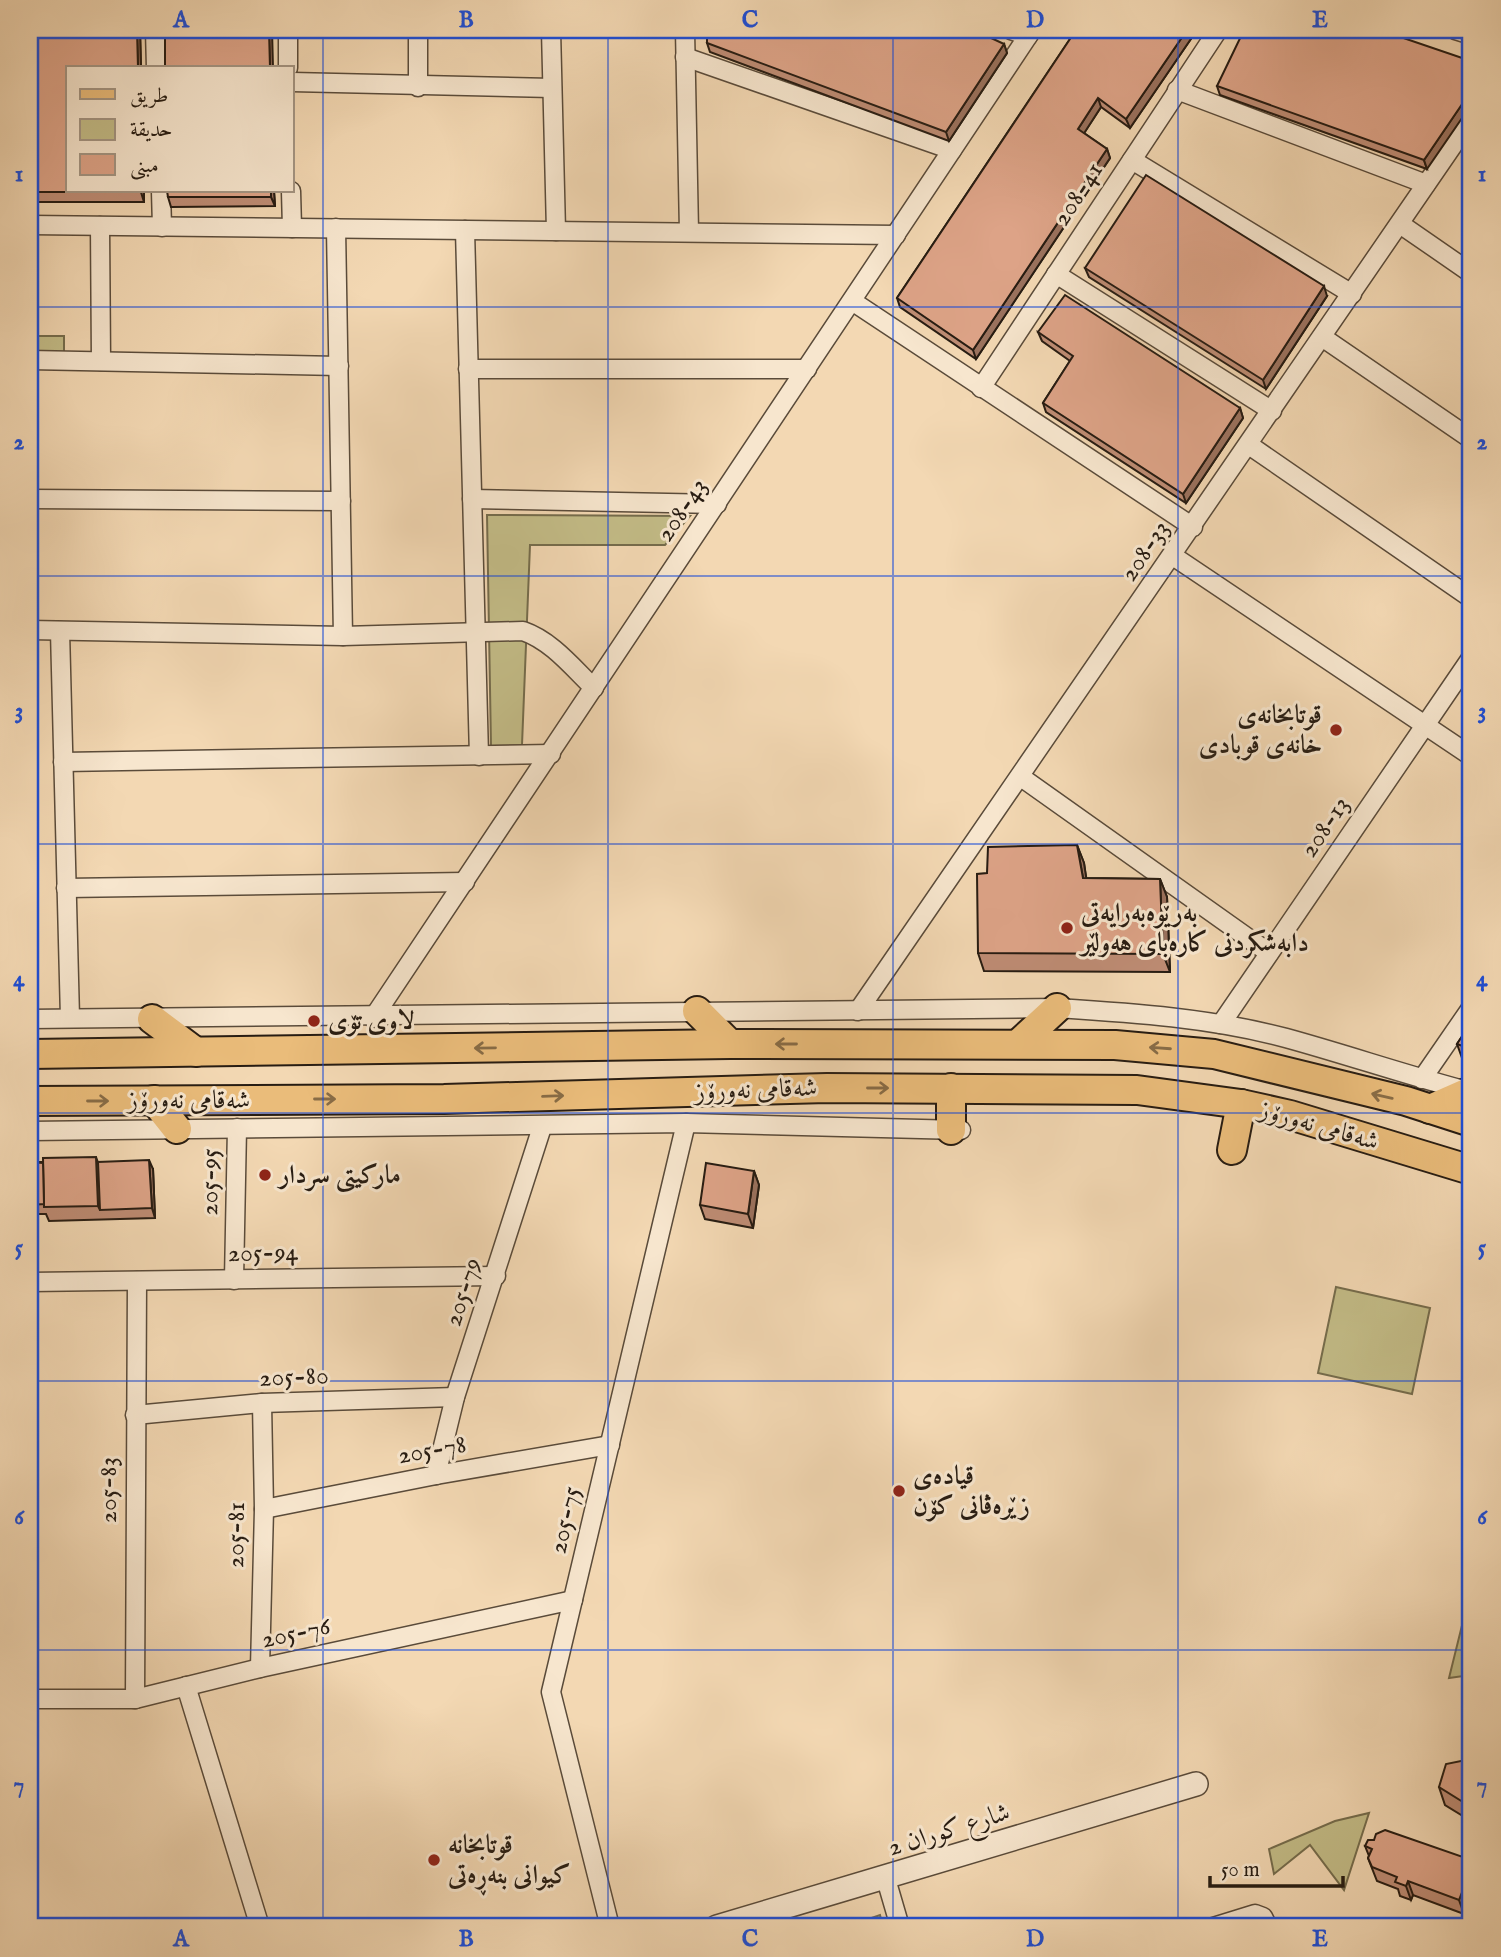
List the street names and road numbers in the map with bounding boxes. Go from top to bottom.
street label: 208-41 [1045,156,1111,232]
street label: 208-43 [649,472,715,548]
street label: 208-33 [1113,514,1177,588]
street label: 208-13 [1293,790,1357,864]
street label: شەقامی نەورۆز [691,1071,818,1109]
street label: شەقامی نەورۆز [125,1084,250,1117]
street label: شەقامی نەورۆز [1253,1092,1383,1159]
street label: 205-95 [193,1148,227,1216]
street label: 205-94 [228,1236,299,1270]
street label: 205-79 [436,1254,490,1330]
street label: 205-80 [259,1359,329,1395]
street label: 205-78 [395,1428,469,1472]
street label: 205-83 [92,1457,125,1523]
street label: 205-75 [541,1483,589,1557]
street label: 205-81 [219,1502,253,1568]
street label: 205-76 [259,1609,334,1656]
street label: شارع كوران 2 [884,1796,1015,1868]

